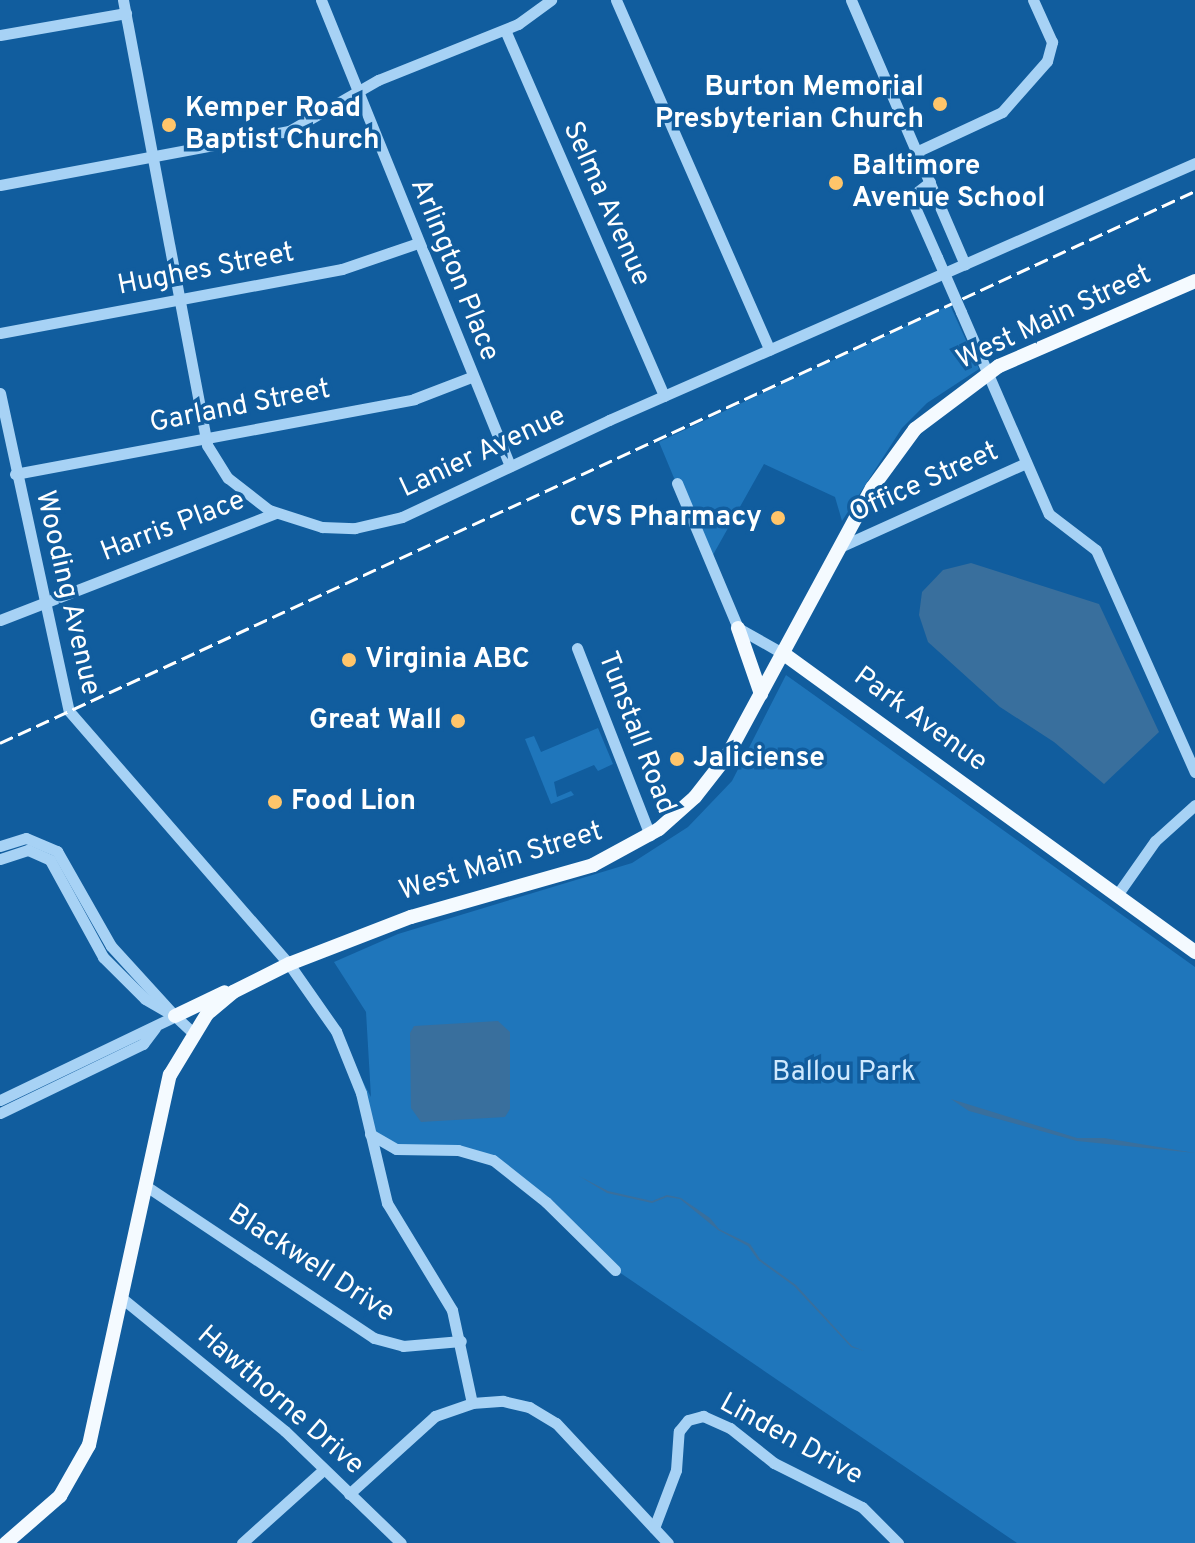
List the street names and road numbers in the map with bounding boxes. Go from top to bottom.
street label: Selma Avenue [555,116,657,292]
street label: Arlington Place [402,174,506,366]
street label: Hughes Street [115,236,297,304]
street label: West Main Street [951,258,1157,378]
street label: Garland Street [147,373,333,441]
street label: Lanier Avenue [394,400,572,506]
street label: Office Street [844,435,1004,531]
street label: Harris Place [96,484,250,570]
street label: Wooding Avenue [27,487,107,699]
street label: Tunstall Road [590,647,682,819]
street label: Park Avenue [846,660,994,780]
street label: West Main Street [395,815,607,909]
street label: Blackwell Drive [221,1198,401,1330]
street label: Hawthorne Drive [190,1319,370,1483]
street label: Linden Drive [713,1387,869,1493]

